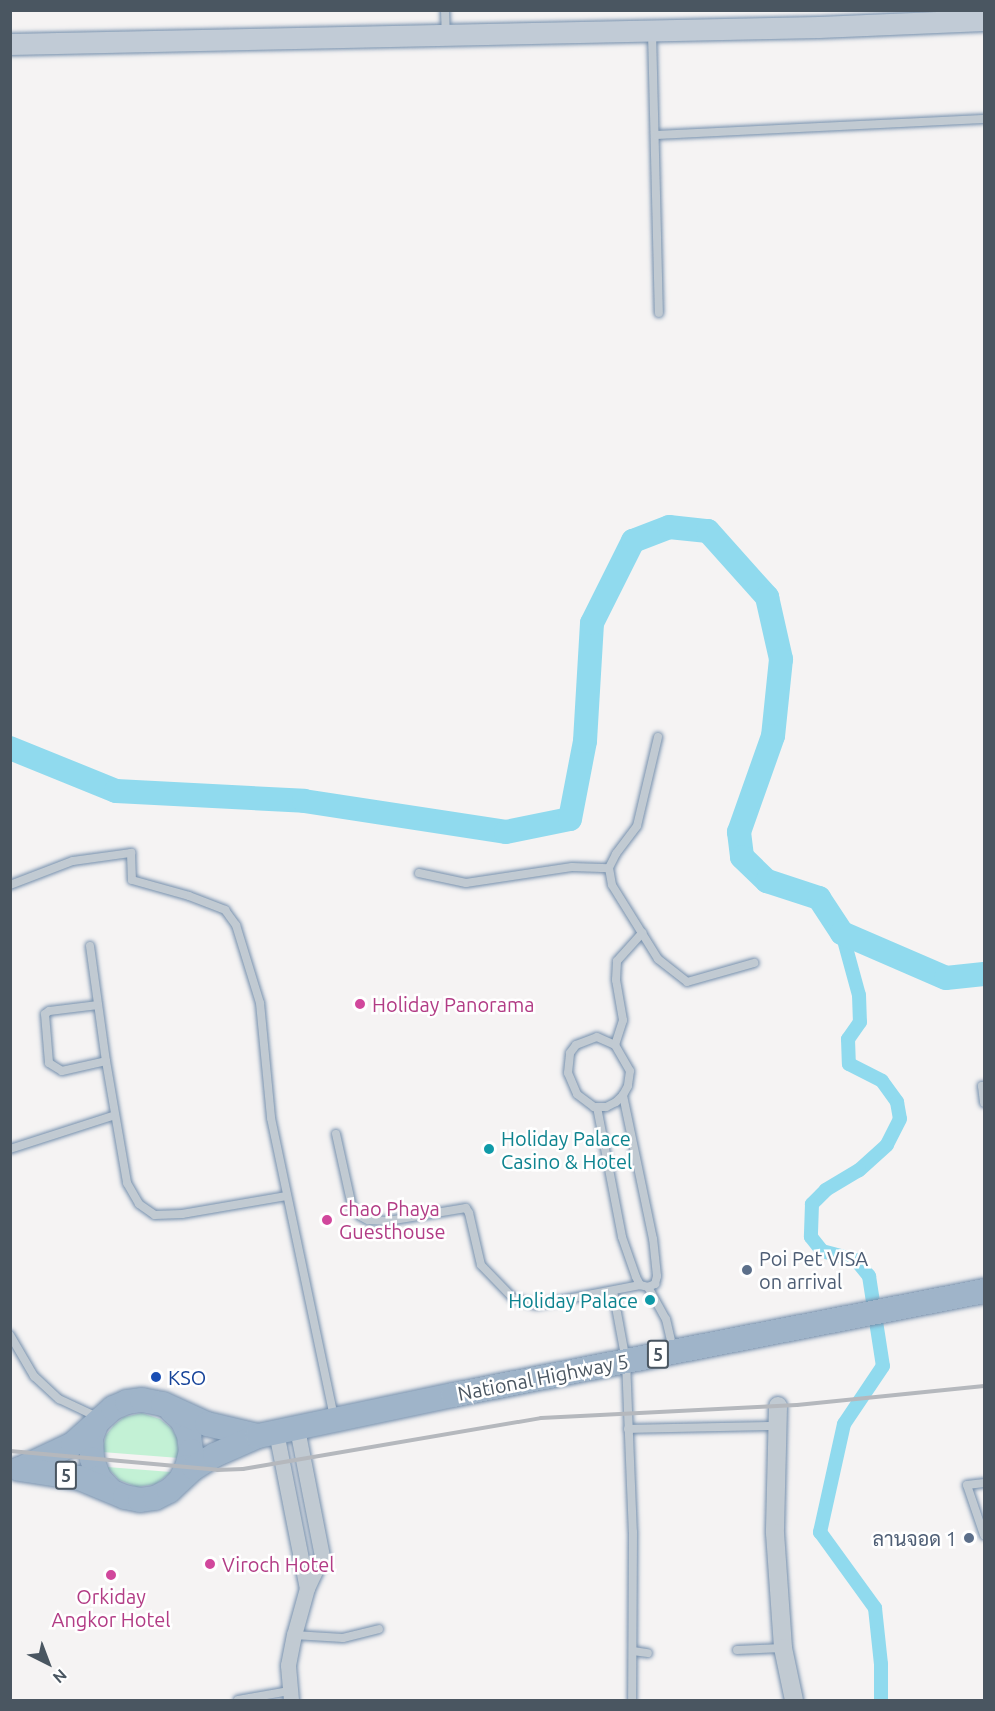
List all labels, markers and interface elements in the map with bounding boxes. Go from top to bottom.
place label: Holiday Panorama [372,992,534,1016]
marker: Holiday Panorama [353,997,367,1011]
place label: Holiday Palace Casino & Hotel [501,1126,632,1173]
marker: Holiday Palace Casino & Hotel [482,1142,496,1156]
place label: chao Phaya Guesthouse [339,1196,446,1243]
marker: chao Phaya Guesthouse [320,1213,334,1227]
place label: Poi Pet VISA on arrival [759,1246,868,1293]
marker: Poi Pet VISA on arrival [740,1263,754,1277]
place label: Holiday Palace [508,1288,638,1312]
marker: Holiday Palace [643,1293,657,1307]
road number: 5 [646,1339,670,1369]
street label: National Highway 5 [456,1349,630,1405]
place label: KSO [168,1365,206,1389]
marker: KSO [149,1370,163,1384]
road number: 5 [54,1460,78,1490]
place label: ลานจอด 1 [872,1526,957,1550]
marker: ลานจอด 1 [962,1531,976,1545]
place label: Viroch Hotel [222,1552,334,1576]
marker: Viroch Hotel [203,1557,217,1571]
marker: Orkiday Angkor Hotel [104,1568,118,1582]
place label: Orkiday Angkor Hotel [51,1584,171,1631]
north arrow [18,1633,78,1693]
text: N [50,1666,71,1687]

